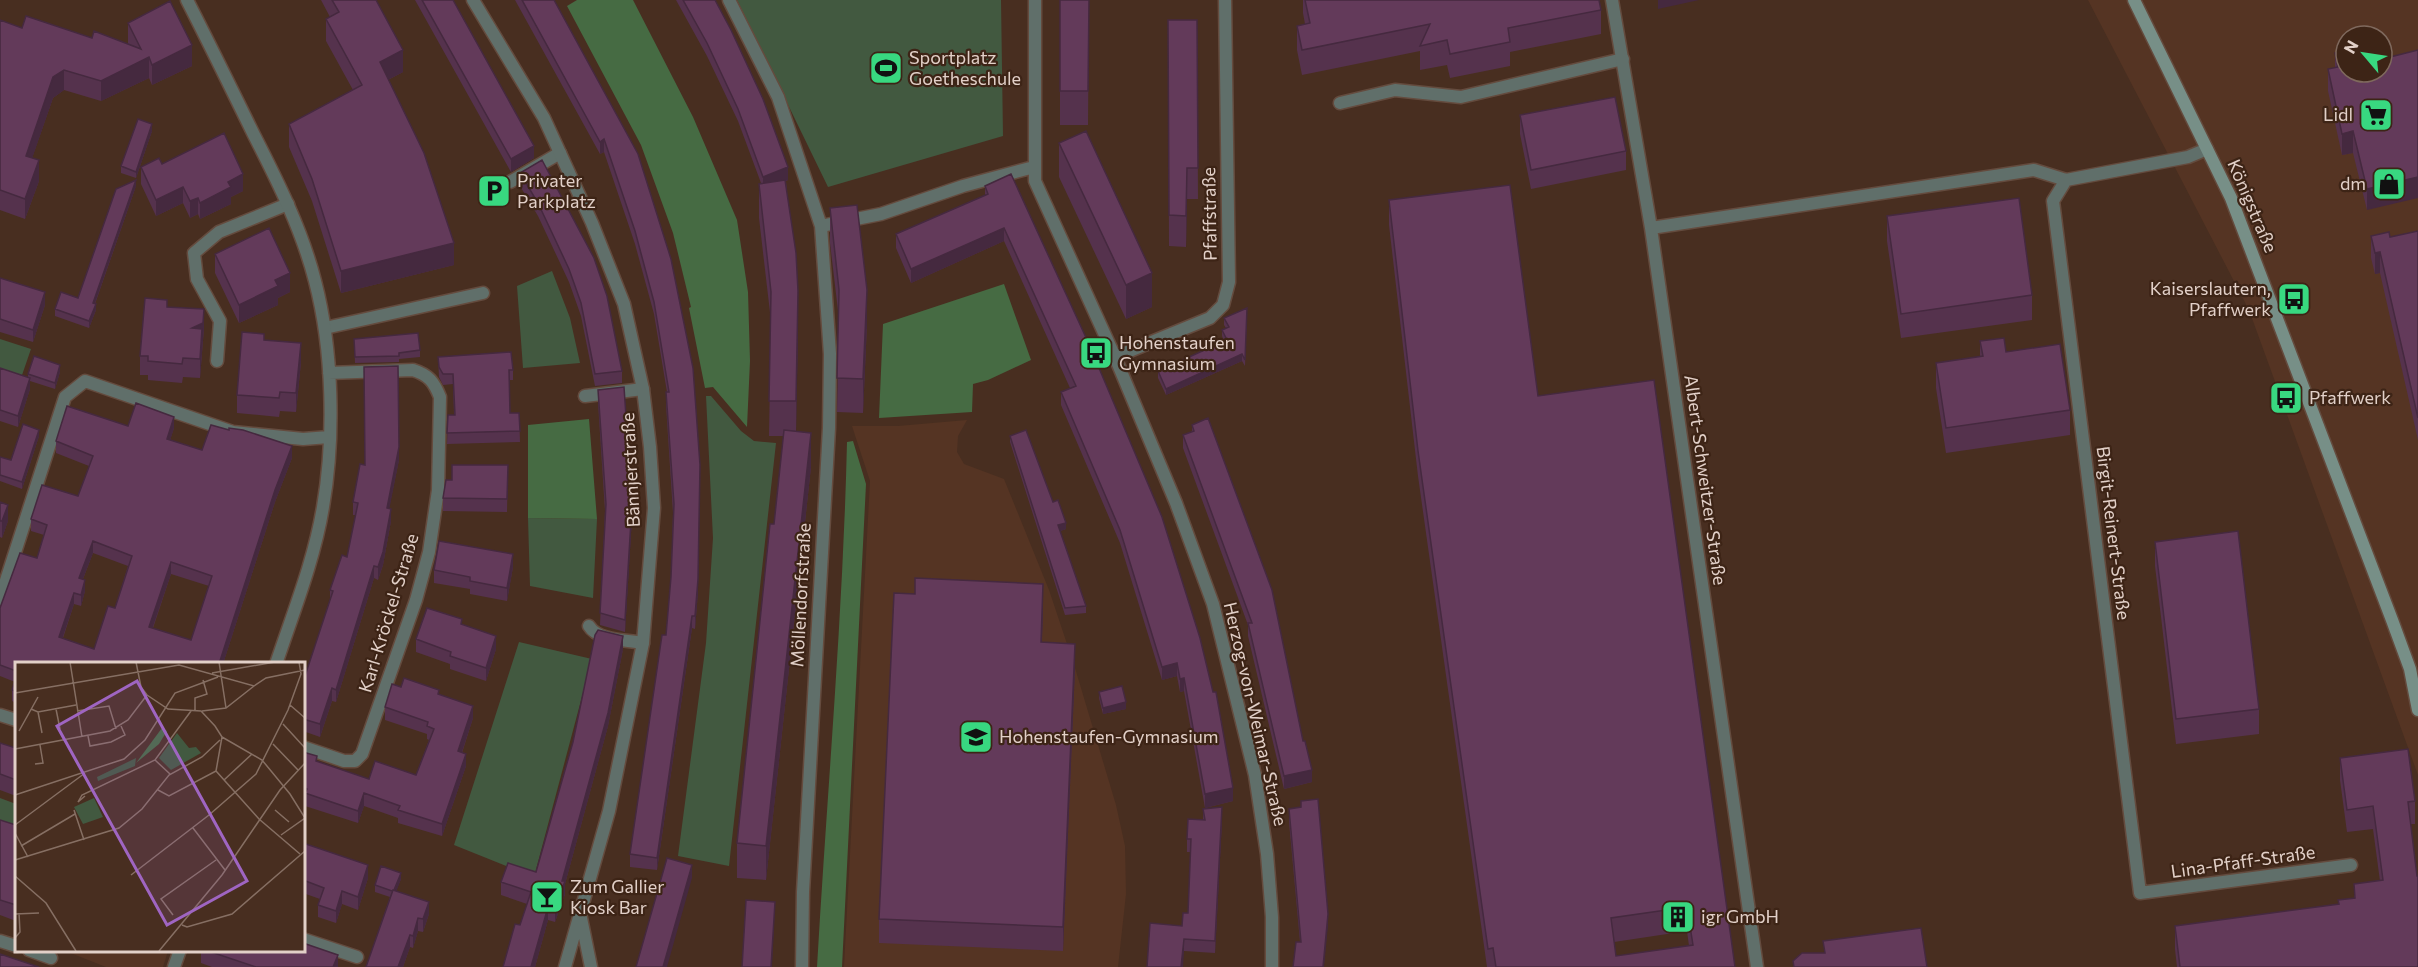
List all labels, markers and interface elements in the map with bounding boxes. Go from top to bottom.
north arrow [2334,24,2394,84]
text: N [2339,37,2362,56]
place label: Sportplatz Goetheschule [909,46,1021,89]
sports icon: Sportplatz Goetheschule [868,50,904,86]
supermarket icon: Lidl [2358,97,2394,133]
place label: Lidl [2323,103,2353,125]
street label: Königstraße [2223,156,2282,256]
shop icon: dm [2371,166,2407,202]
street label: Pfaffstraße [1197,167,1221,261]
place label: Privater Parkplatz [517,169,596,212]
place label: dm [2340,172,2366,194]
parking icon: Privater Parkplatz [476,173,512,209]
place label: Kaiserslautern, Pfaffwerk [2150,277,2271,320]
bus stop icon: Kaiserslautern, Pfaffwerk [2276,281,2312,317]
place label: Hohenstaufen Gymnasium [1119,331,1235,374]
bus stop icon: Hohenstaufen Gymnasium [1078,335,1114,371]
street label: Albert-Schweitzer-Straße [1680,373,1732,586]
bus stop icon: Pfaffwerk [2268,380,2304,416]
place label: Pfaffwerk [2309,386,2391,408]
street label: Bännjerstraße [616,412,644,528]
street label: Birgit-Reinert-Straße [2092,445,2136,621]
street label: Möllendorfstraße [785,522,815,668]
street label: Karl-Kröckel-Straße [353,531,423,695]
street label: Herzog-von-Weimar-Straße [1219,600,1292,828]
inset map [15,662,304,952]
school or university icon: Hohenstaufen-Gymnasium [958,719,994,755]
place label: Hohenstaufen-Gymnasium [999,725,1219,747]
street label: Lina-Pfaff-Straße [2169,840,2316,882]
place label: Zum Gallier Kiosk Bar [570,875,664,918]
bar icon: Zum Gallier Kiosk Bar [529,879,565,915]
building icon: igr GmbH [1660,899,1696,935]
place label: igr GmbH [1701,905,1779,927]

